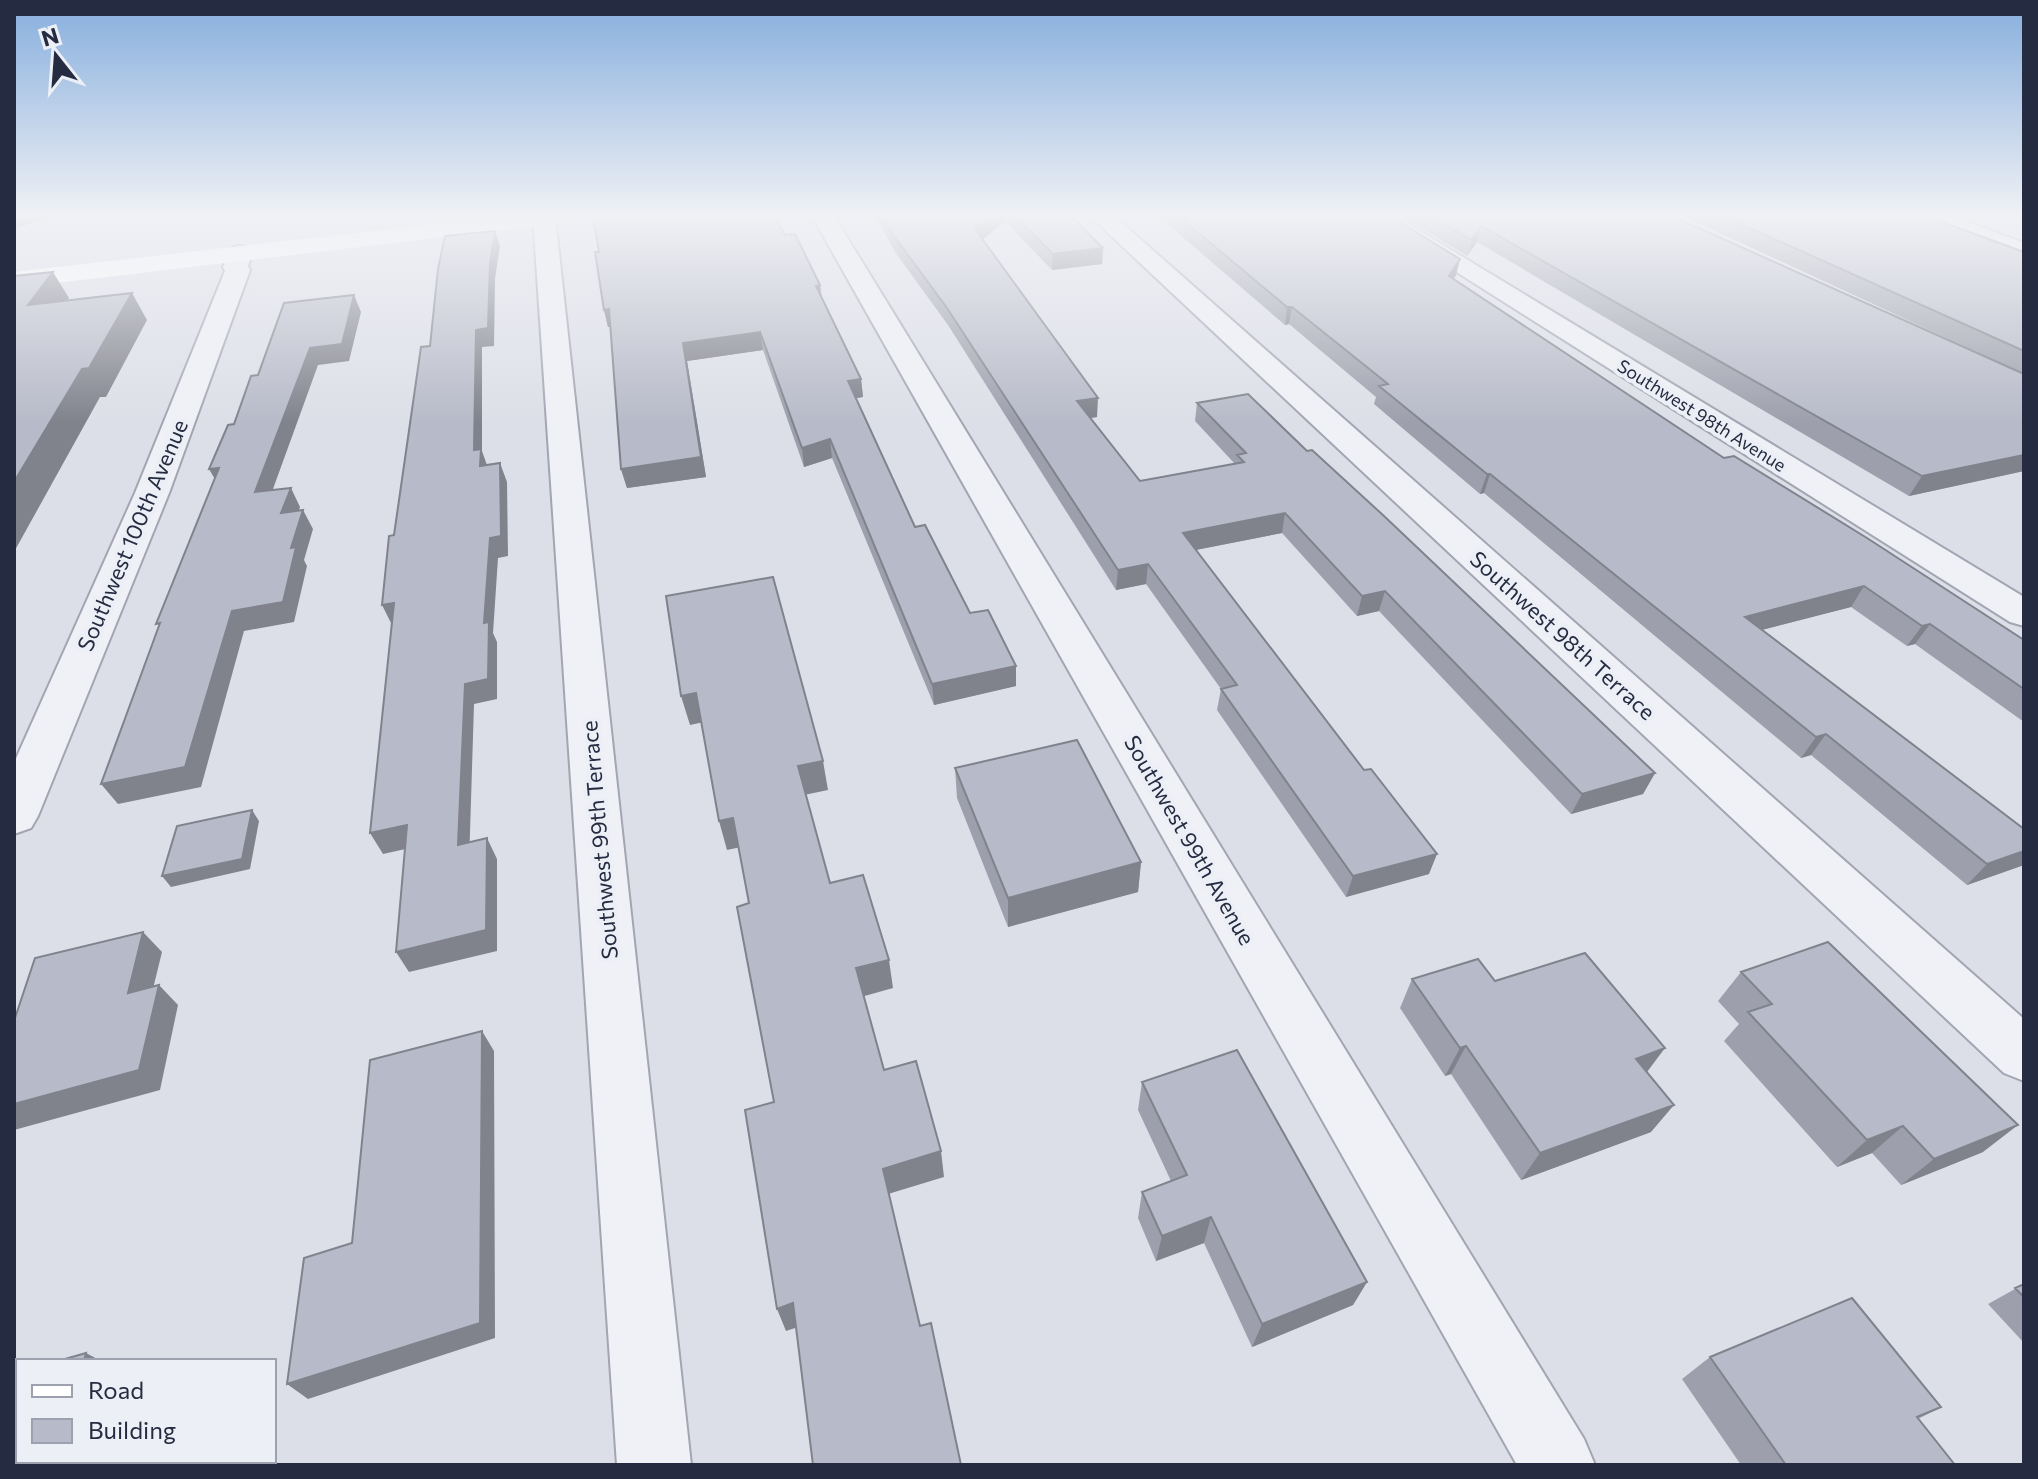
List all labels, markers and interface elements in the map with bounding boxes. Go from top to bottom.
north arrow [16,16,96,96]
text: N [38,21,62,52]
street label: Southwest 98th Avenue [1614,354,1790,476]
street label: Southwest 100th Avenue [71,415,193,655]
street label: Southwest 98th Terrace [1465,545,1661,725]
street label: Southwest 99th Terrace [575,719,623,961]
street label: Southwest 99th Avenue [1119,730,1261,950]
legend [16,1359,276,1463]
text: Road [88,1375,144,1404]
text: Building [88,1415,176,1444]

